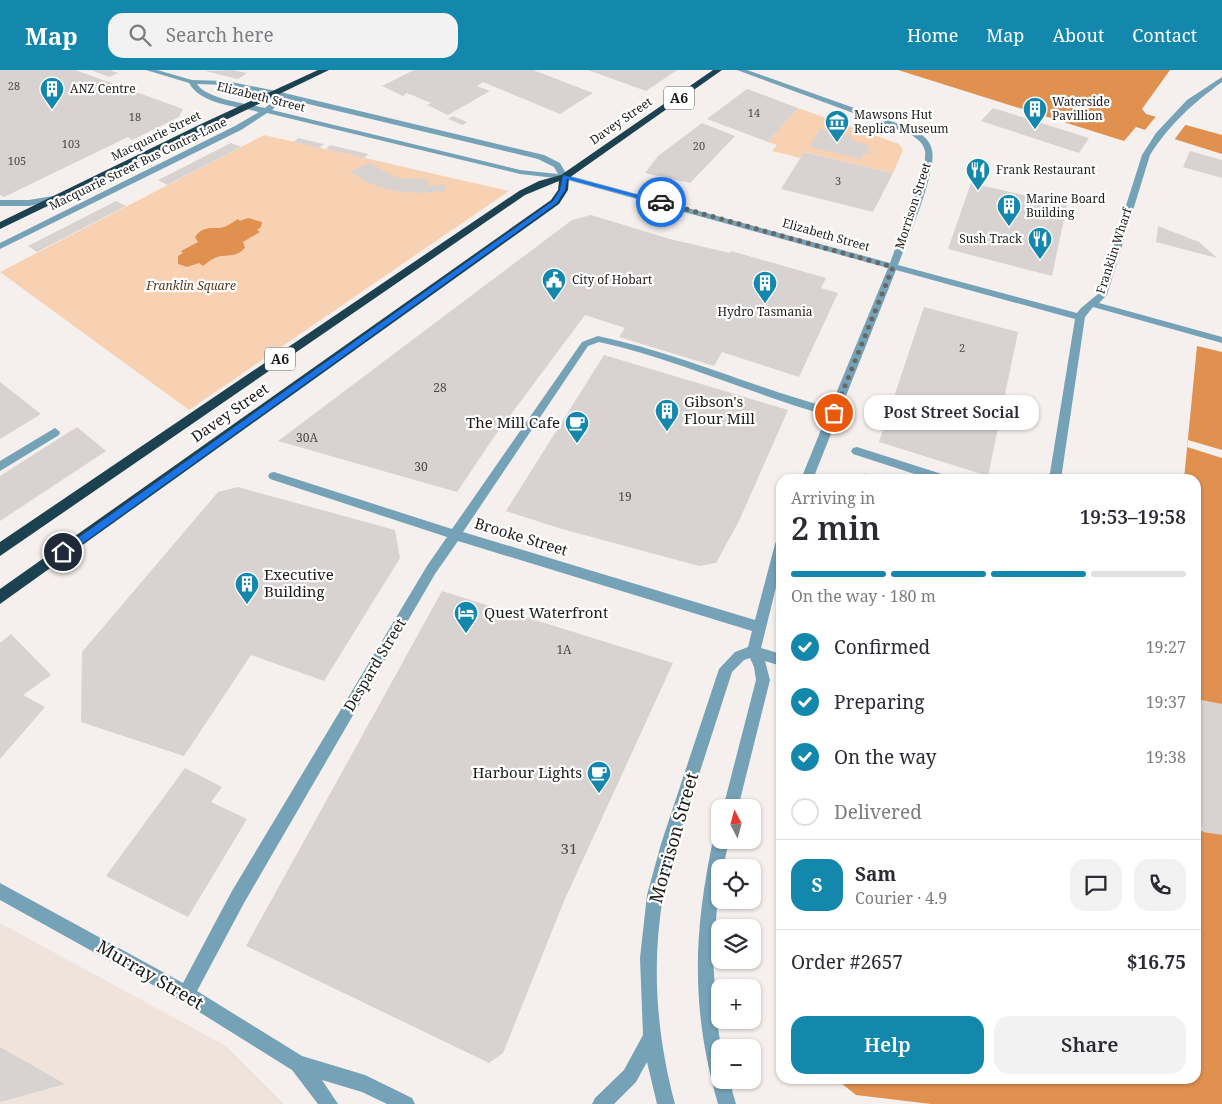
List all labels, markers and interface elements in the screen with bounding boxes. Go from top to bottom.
search box [108,13,458,58]
text: Map [25,19,78,52]
icon: search [126,21,154,49]
text: Search here [166,22,274,48]
text: Home [907,23,958,47]
text: Map [986,23,1024,47]
text: About [1052,23,1104,47]
text: Contact [1132,23,1197,47]
building icon: ANZ Centre [39,76,65,110]
street label: Elizabeth Street [215,77,307,116]
house number: 28 [8,78,20,93]
place label: ANZ Centre [70,80,136,97]
road number: A6 [664,86,694,110]
street label: Davey Street [586,93,655,148]
place label: Waterside Pavillion [1052,93,1110,124]
building icon: Waterside Pavillion [1022,96,1048,130]
house number: 14 [748,105,760,120]
street label: Macquarie Street [108,106,204,165]
place label: Mawsons Hut Replica Museum [854,106,949,137]
house number: 18 [129,109,141,124]
museum icon: Mawsons Hut Replica Museum [824,109,850,143]
street label: Macquarie Street Bus Contra-Lane [46,113,230,214]
house number: 103 [62,136,80,151]
house number: 20 [693,138,705,153]
house number: 105 [8,153,26,168]
restaurant icon: Frank Restaurant [965,157,991,191]
street label: Morrison Street [891,160,935,251]
place label: Frank Restaurant [996,161,1096,178]
house number: 3 [835,173,841,188]
courier [636,177,686,227]
icon: car [647,188,675,216]
place label: Marine Board Building [1026,190,1106,221]
building icon: Marine Board Building [996,193,1022,227]
street label: Franklin Wharf [1092,204,1136,296]
street label: Elizabeth Street [780,214,872,255]
restaurant icon: Sush Track [1027,226,1053,260]
place label: Sush Track [959,230,1023,247]
public building icon: City of Hobart [541,267,567,301]
building icon: Hydro Tasmania [752,270,778,304]
place label: City of Hobart [572,271,652,288]
park label: Franklin Square [145,277,236,294]
place label: Hydro Tasmania [718,303,813,320]
house number: 2 [959,340,965,355]
road number: A6 [265,348,295,370]
street label: Davey Street [187,378,272,446]
house number: 28 [433,379,447,396]
place label: Gibson's Flour Mill [684,391,755,428]
pin [813,392,855,434]
callout: Post Street Social [864,396,1039,430]
building icon: Gibson's Flour Mill [654,398,680,432]
icon: bag [820,399,848,427]
text: Post Street Social [884,401,1019,423]
cafe icon: The Mill Cafe [564,410,590,444]
place label: The Mill Cafe [466,412,560,432]
house number: 30A [296,429,318,446]
house number: 30 [414,458,428,475]
text: Arriving in [791,487,875,509]
house number: 19 [618,488,632,505]
text: 19:53–19:58 [1080,504,1186,530]
text: 2 min [791,506,880,549]
street label: Brooke Street [472,512,570,560]
pin [42,531,84,573]
icon: home [49,538,77,566]
place label: Executive Building [264,564,334,601]
building icon: Executive Building [234,571,260,605]
text: On the way · 180 m [791,585,936,607]
hotel icon: Quest Waterfront [453,600,479,634]
place label: Quest Waterfront [484,602,608,622]
street label: Despard Street [338,614,410,715]
icon: check [791,633,819,661]
text: Confirmed [834,634,930,660]
text: 19:27 [1146,636,1186,658]
house number: 1A [556,641,572,658]
icon: check [791,688,819,716]
text: Preparing [834,689,924,715]
text: 19:37 [1146,691,1186,713]
icon: check [791,743,819,771]
text: On the way [834,744,937,770]
text: 19:38 [1146,746,1186,768]
cafe icon: Harbour Lights [586,760,612,794]
place label: Harbour Lights [472,762,582,782]
street label: Morrison Street [643,770,703,906]
north arrow [711,799,761,849]
map controls [711,799,761,1089]
text: Delivered [834,799,922,825]
house number: 31 [561,838,577,858]
button: locate [711,859,761,909]
button: chat [1070,859,1122,911]
button: phone [1134,859,1186,911]
text: Sam [855,861,896,887]
text: S [811,872,823,898]
text: Courier · 4.9 [855,887,947,909]
button: layers [711,919,761,969]
street label: Murray Street [93,934,208,1014]
text: Order #2657 [791,949,903,975]
text: $16.75 [1127,949,1186,975]
button: + [711,979,761,1029]
button: Help [791,1016,984,1074]
button: Share [994,1016,1186,1074]
button: − [711,1039,761,1089]

